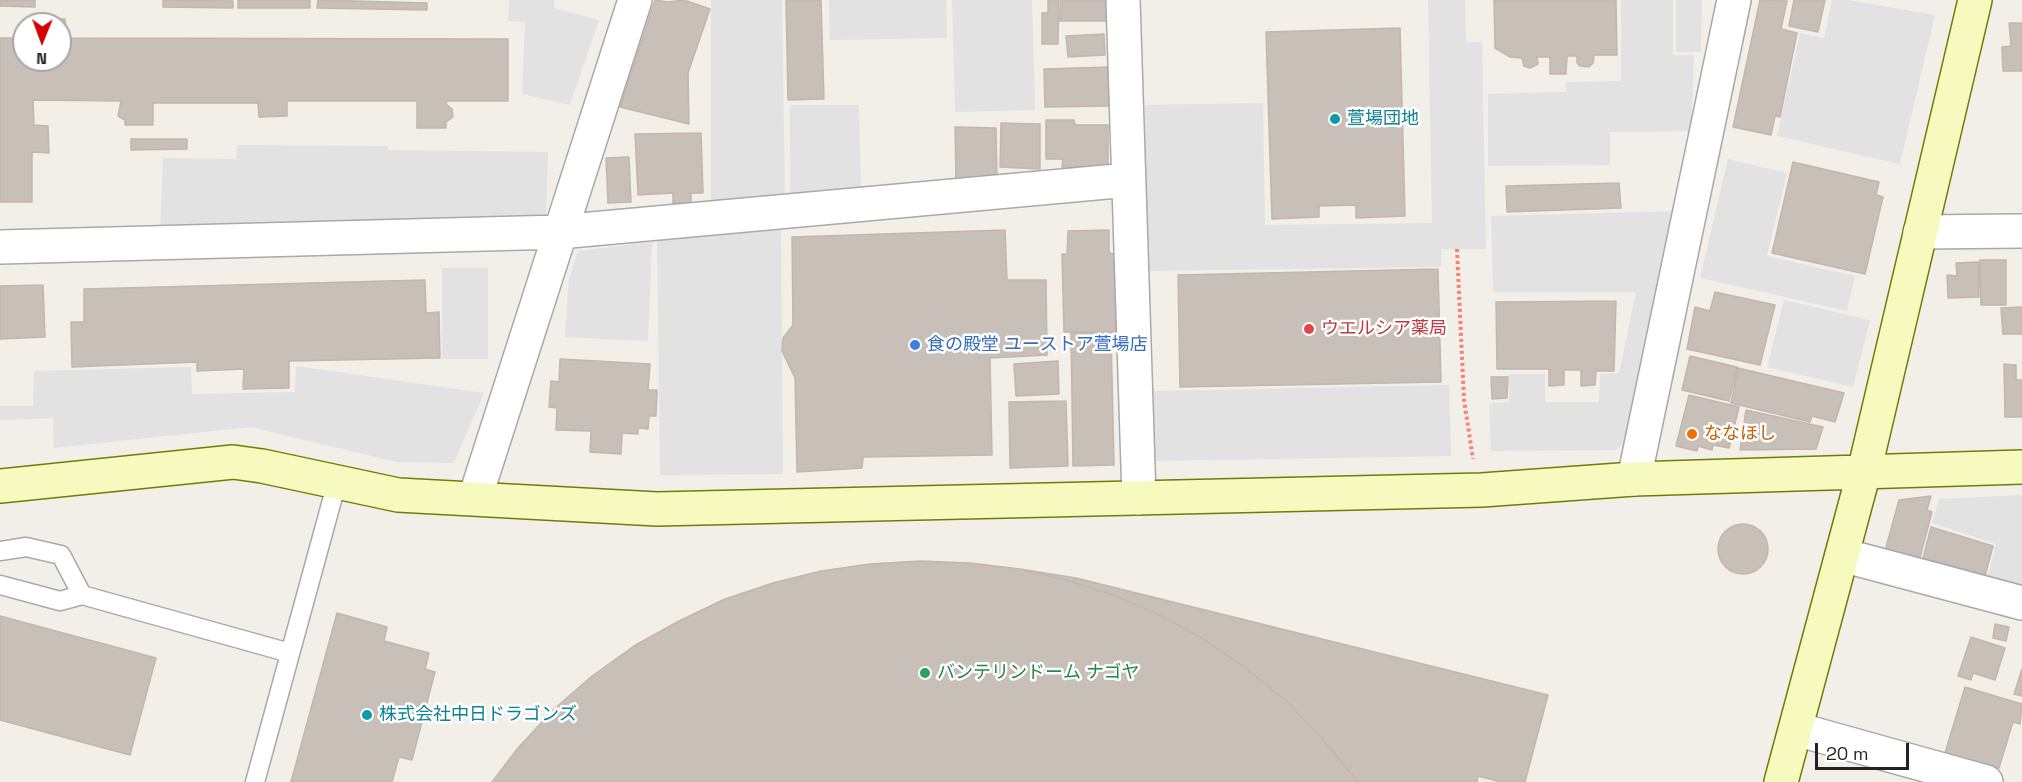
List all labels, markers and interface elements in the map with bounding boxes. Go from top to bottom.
north arrow [12,12,72,72]
text: N [36,48,47,69]
place label: 萱場団地 [1347,108,1419,130]
marker: 萱場団地 [1328,112,1342,126]
place label: ウエルシア薬局 [1321,318,1447,340]
marker: ウエルシア薬局 [1302,322,1316,336]
place label: 食の殿堂 ユーストア萱場店 [927,334,1148,356]
marker: 食の殿堂 ユーストア萱場店 [908,338,922,352]
place label: ななほし [1704,423,1776,445]
marker: ななほし [1685,427,1699,441]
place label: バンテリンドーム ナゴヤ [937,662,1140,684]
marker: バンテリンドーム ナゴヤ [918,666,932,680]
place label: 株式会社中日ドラゴンズ [379,704,577,726]
marker: 株式会社中日ドラゴンズ [360,708,374,722]
scale bar [1818,731,1912,769]
text: 20 m [1826,742,1869,765]

